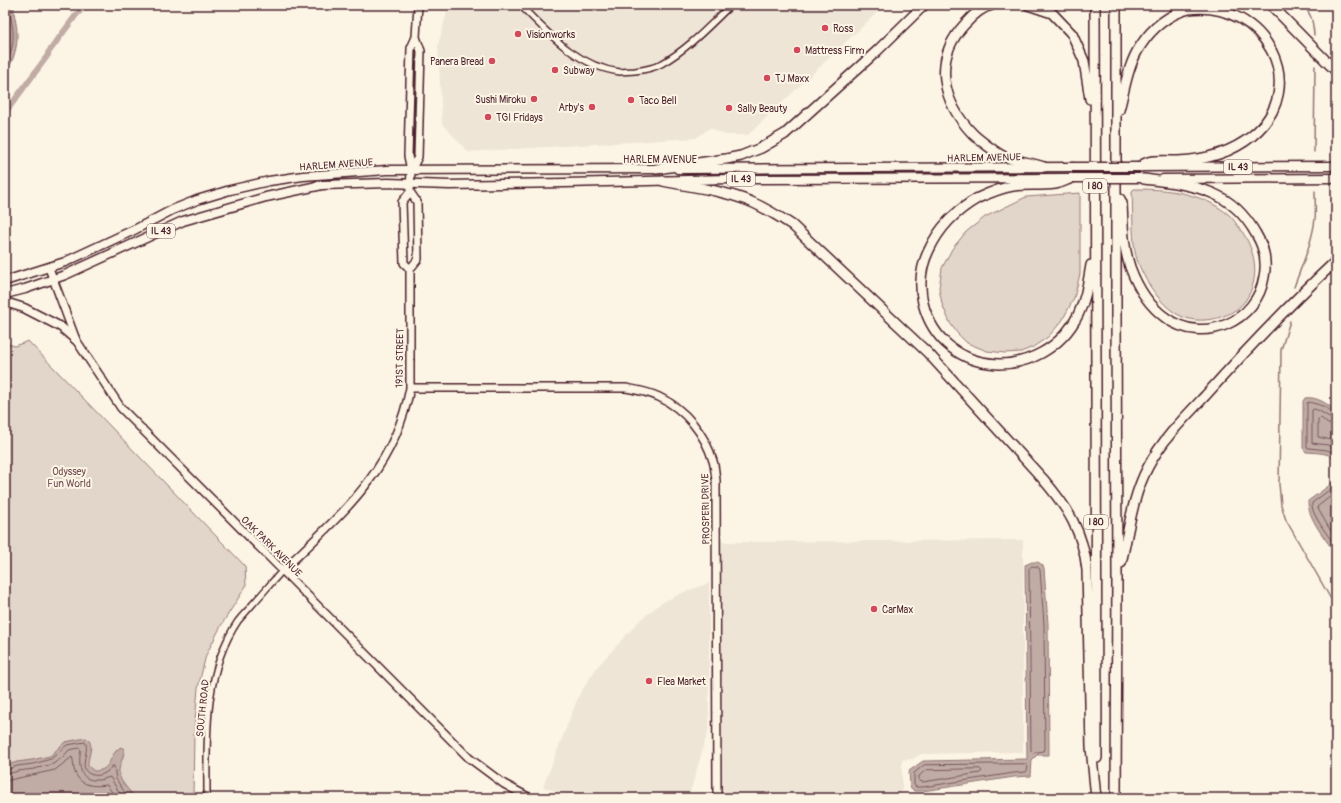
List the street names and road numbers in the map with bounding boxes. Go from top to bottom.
street label: HARLEM AVENUE [947,151,1021,165]
street label: HARLEM AVENUE [623,154,697,166]
street label: HARLEM AVENUE [299,156,373,174]
road number: IL 43 [1224,160,1252,174]
road number: IL 43 [727,172,755,186]
road number: I 80 [1083,179,1107,193]
road number: IL 43 [147,224,175,238]
street label: 191ST STREET [393,328,407,388]
street label: PROSPERI DRIVE [699,473,713,545]
street label: OAK PARK AVENUE [238,514,304,580]
road number: I 80 [1084,515,1108,529]
street label: SOUTH ROAD [194,679,212,737]

